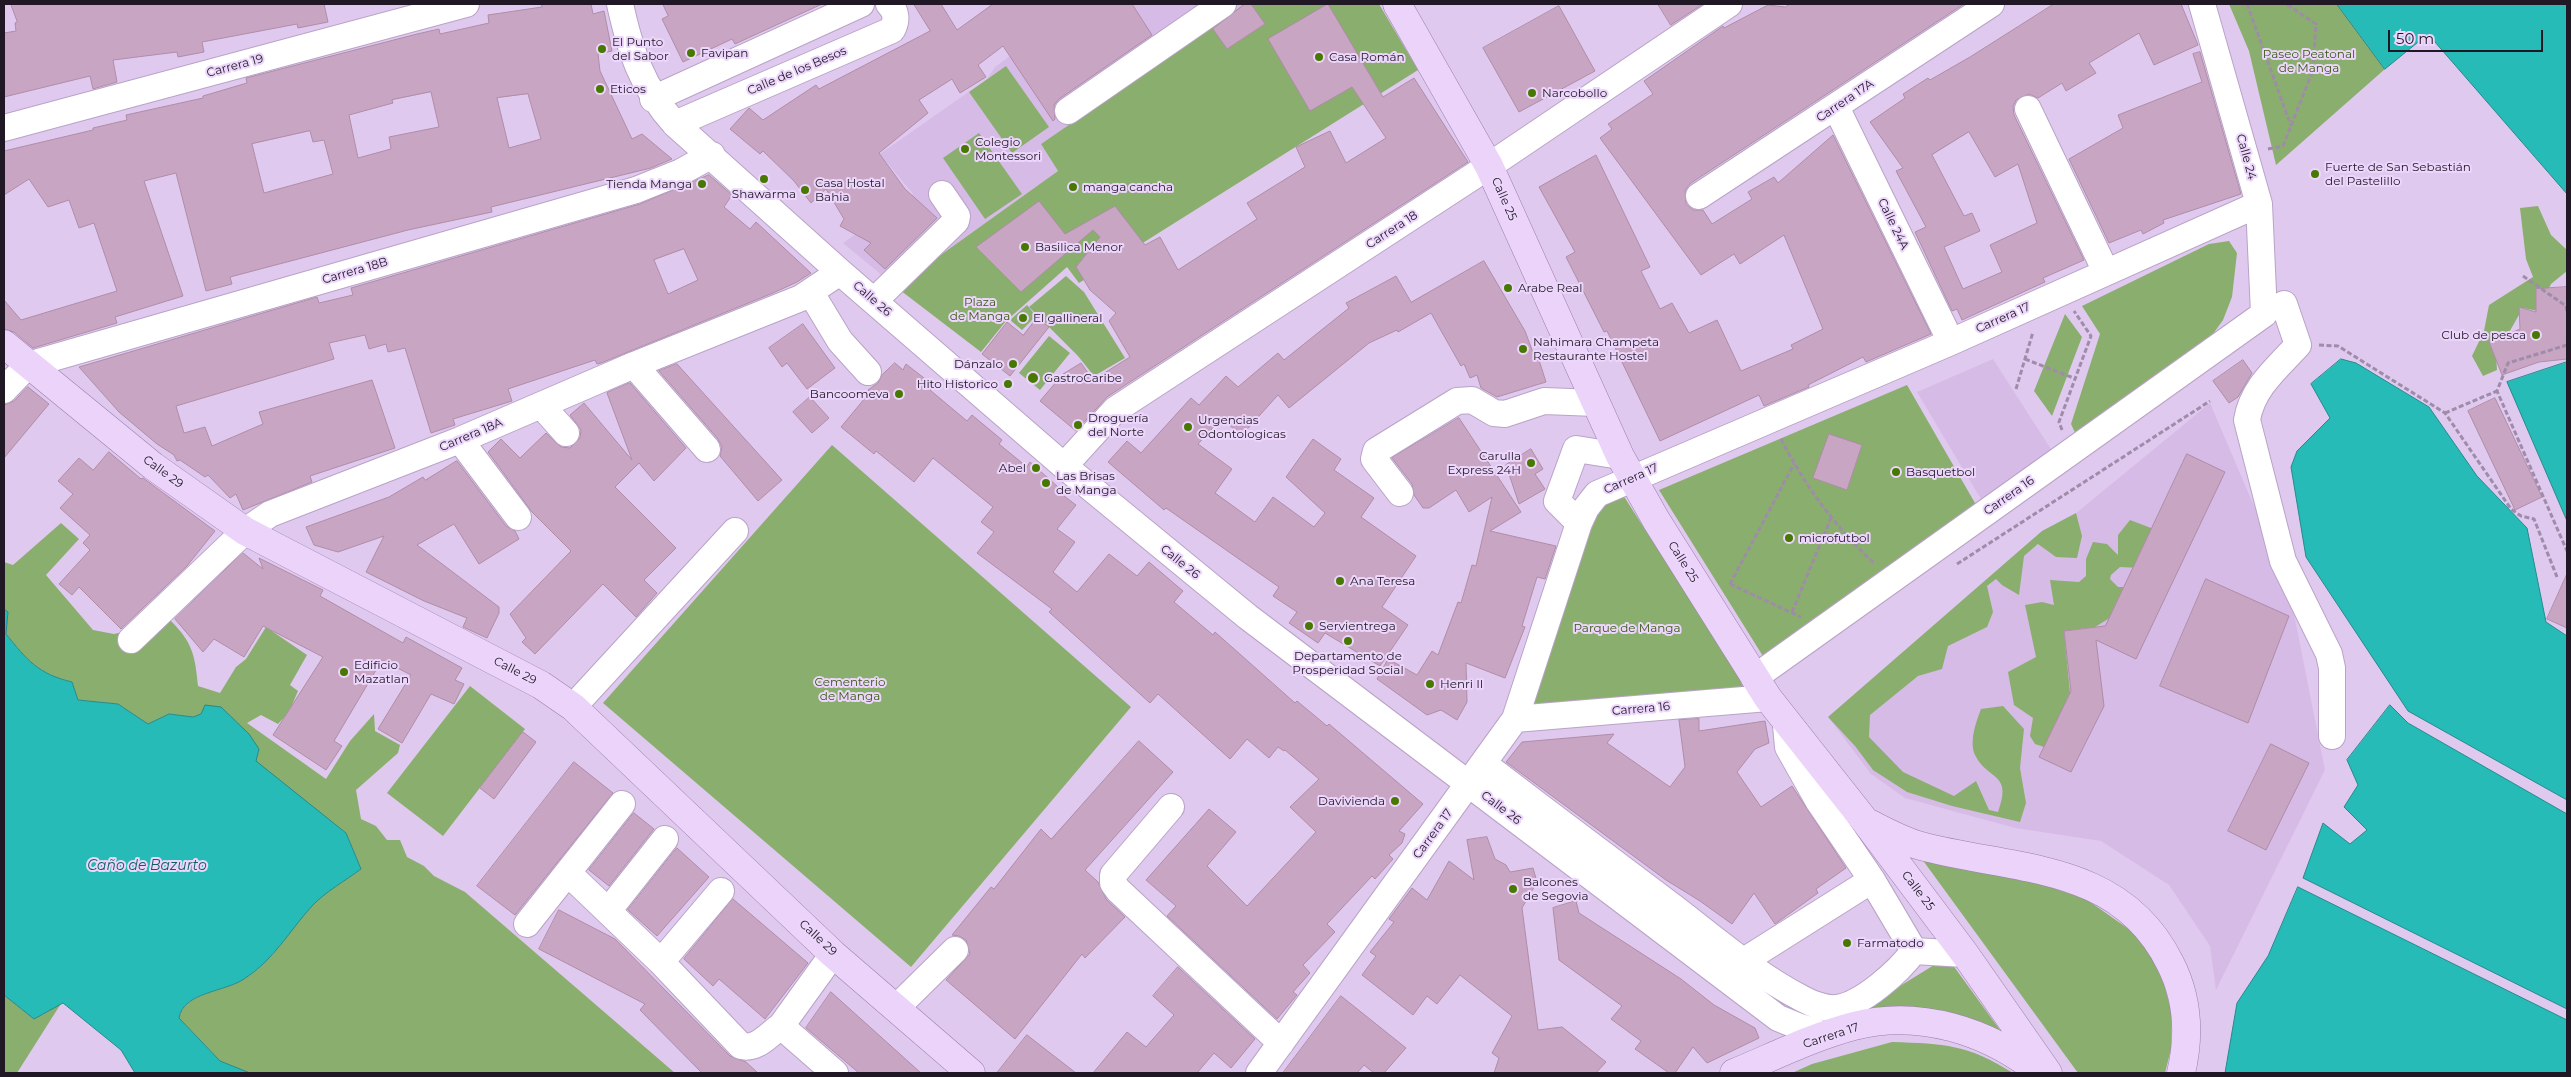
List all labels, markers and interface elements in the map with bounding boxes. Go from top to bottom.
scale bar [2391,20,2546,52]
text: 50 m [2396,29,2434,48]
place label: El Punto del Sabor [612,35,669,63]
marker: El Punto del Sabor [596,43,608,55]
street label: Calle de los Besos [745,44,849,98]
place label: Favipan [701,46,748,60]
marker: Favipan [685,47,697,59]
park label: Paseo Peatonal de Manga [2263,47,2355,75]
place label: Casa Román [1329,50,1405,64]
street label: Carrera 19 [205,51,265,81]
marker: Casa Román [1313,51,1325,63]
street label: Carrera 17A [1814,77,1876,125]
place label: Eticos [610,82,646,96]
marker: Eticos [594,83,606,95]
place label: Narcobollo [1542,86,1607,100]
marker: Narcobollo [1526,87,1538,99]
street label: Calle 24 [2233,133,2259,181]
place label: Colegio Montessori [975,135,1041,163]
marker: Colegio Montessori [959,143,971,155]
place label: Fuerte de San Sebastián del Pastelillo [2325,160,2471,188]
marker: Fuerte de San Sebastián del Pastelillo [2309,168,2321,180]
marker: Shawarma [758,173,770,185]
street label: Calle 25 [1488,175,1520,223]
place label: Casa Hostal Bahia [815,176,885,204]
place label: Tienda Manga [606,177,692,191]
marker: Tienda Manga [696,178,708,190]
place label: manga cancha [1083,180,1173,194]
marker: manga cancha [1067,181,1079,193]
marker: Casa Hostal Bahia [799,184,811,196]
place label: Shawarma [732,187,796,201]
street label: Calle 24A [1874,196,1912,252]
street label: Carrera 18 [1363,208,1421,252]
place label: Basilica Menor [1035,240,1123,254]
marker: Basilica Menor [1019,241,1031,253]
street label: Carrera 18B [320,255,390,287]
street label: Calle 26 [850,278,894,320]
place label: Arabe Real [1518,281,1583,295]
marker: Arabe Real [1502,282,1514,294]
park label: Plaza de Manga [950,295,1010,323]
street label: Carrera 17 [1974,300,2032,336]
place label: El gallineral [1033,311,1102,325]
marker: El gallineral [1017,312,1029,324]
place label: Club de pesca [2441,328,2526,342]
marker: Club de pesca [2530,329,2542,341]
place label: Nahimara Champeta Restaurante Hostel [1533,335,1659,363]
marker: Nahimara Champeta Restaurante Hostel [1517,343,1529,355]
place label: Dánzalo [954,357,1003,371]
marker: Dánzalo [1007,358,1019,370]
marker: GastroCaribe [1026,371,1040,385]
place label: GastroCaribe [1044,371,1122,385]
place label: Hito Historico [917,377,998,391]
marker: Hito Historico [1002,378,1014,390]
place label: Bancoomeva [810,387,889,401]
marker: Bancoomeva [893,388,905,400]
place label: Droguería del Norte [1088,411,1149,439]
place label: Urgencias Odontologicas [1198,413,1286,441]
street label: Carrera 18A [437,415,505,455]
marker: Droguería del Norte [1072,419,1084,431]
marker: Urgencias Odontologicas [1182,421,1194,433]
place label: Carulla Express 24H [1448,449,1521,477]
street label: Calle 29 [140,453,186,491]
marker: Carulla Express 24H [1525,457,1537,469]
place label: Abel [999,461,1026,475]
street label: Carrera 17 [1602,461,1660,497]
marker: Abel [1030,462,1042,474]
place label: Basquetbol [1906,465,1975,479]
marker: Basquetbol [1890,466,1902,478]
place label: Las Brisas de Manga [1056,469,1116,497]
street label: Carrera 16 [1981,473,2037,519]
marker: Las Brisas de Manga [1040,477,1052,489]
place label: microfutbol [1799,531,1870,545]
marker: microfutbol [1783,532,1795,544]
street label: Calle 25 [1665,539,1701,585]
street label: Calle 26 [1157,542,1203,582]
place label: Ana Teresa [1350,574,1415,588]
marker: Ana Teresa [1334,575,1346,587]
place label: Servientrega [1319,619,1396,633]
marker: Servientrega [1303,620,1315,632]
park label: Parque de Manga [1573,621,1681,635]
marker: Departamento de Prosperidad Social [1342,635,1354,647]
place label: Departamento de Prosperidad Social [1292,649,1404,677]
street label: Calle 29 [491,654,539,688]
place label: Edificio Mazatlan [354,658,409,686]
marker: Edificio Mazatlan [338,666,350,678]
park label: Cementerio de Manga [815,675,885,703]
place label: Henri II [1440,677,1483,691]
marker: Henri II [1424,678,1436,690]
street label: Carrera 16 [1611,699,1671,719]
street label: Calle 26 [1478,788,1524,828]
place label: Davivienda [1318,794,1385,808]
marker: Davivienda [1389,795,1401,807]
street label: Carrera 17 [1410,806,1456,862]
water label: Caño de Bazurto [87,858,207,874]
street label: Calle 25 [1898,868,1938,914]
place label: Balcones de Segovia [1523,875,1589,903]
marker: Balcones de Segovia [1507,883,1519,895]
street label: Calle 29 [796,917,840,959]
place label: Farmatodo [1857,936,1924,950]
marker: Farmatodo [1841,937,1853,949]
street label: Carrera 17 [1801,1020,1861,1052]

